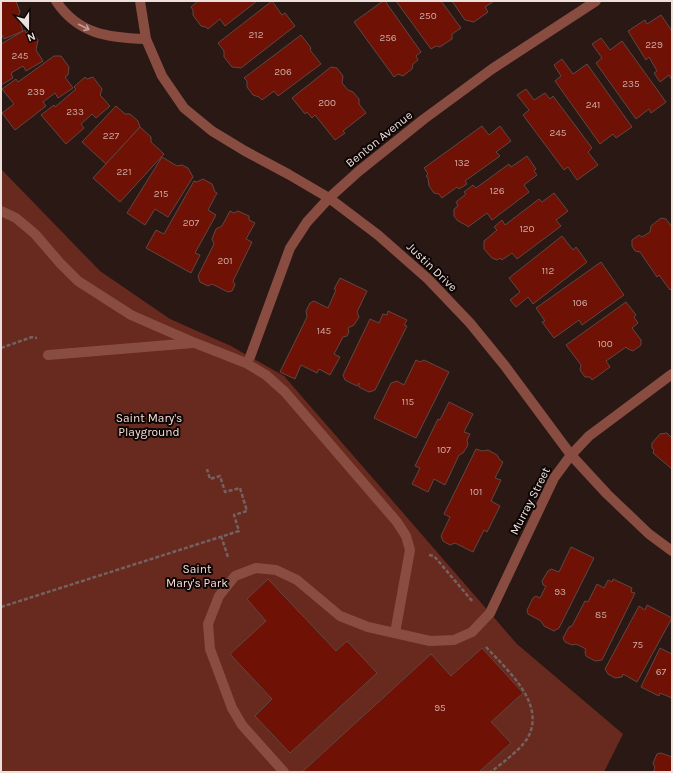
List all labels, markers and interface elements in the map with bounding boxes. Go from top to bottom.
north arrow [8,8,48,48]
house number: 250 [419,10,437,22]
one-way arrow [78,24,90,31]
text: N [25,29,37,44]
house number: 212 [249,29,264,41]
house number: 256 [379,32,397,44]
house number: 229 [645,39,663,51]
house number: 245 [11,50,29,62]
house number: 206 [274,66,292,78]
house number: 235 [622,78,640,90]
house number: 239 [27,86,45,98]
house number: 200 [318,97,336,109]
house number: 241 [586,99,600,111]
house number: 233 [66,106,84,118]
street label: Benton Avenue [343,108,415,170]
house number: 245 [549,127,567,139]
house number: 227 [103,130,119,142]
house number: 132 [454,157,470,169]
house number: 221 [117,166,131,178]
house number: 126 [490,185,505,197]
house number: 215 [154,188,169,200]
house number: 207 [183,217,200,229]
house number: 120 [519,223,535,235]
street label: Justin Drive [404,240,460,294]
house number: 201 [217,255,233,267]
house number: 112 [542,265,554,277]
house number: 106 [573,297,588,309]
house number: 145 [317,325,332,337]
house number: 100 [597,338,613,350]
house number: 115 [402,396,414,408]
park label: Saint Mary's Playground [116,411,182,439]
house number: 107 [437,444,451,456]
street label: Murray Street [507,464,553,537]
house number: 101 [470,486,482,498]
park label: Saint Mary's Park [166,562,228,590]
house number: 93 [554,586,566,598]
house number: 85 [595,609,607,621]
house number: 75 [633,639,644,651]
house number: 67 [656,666,667,678]
house number: 95 [434,702,446,714]

